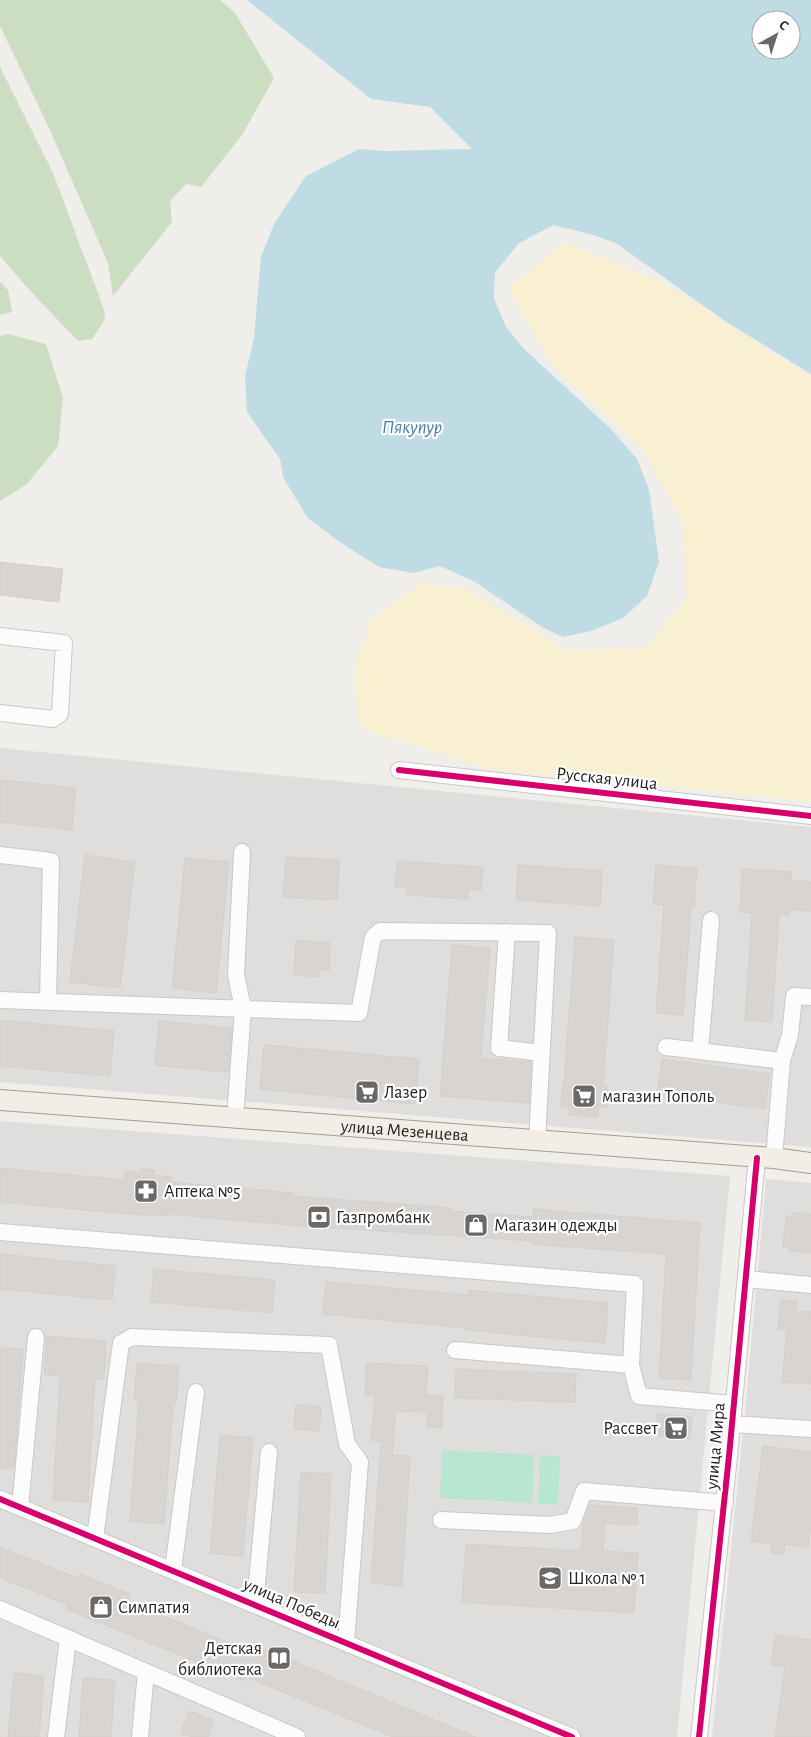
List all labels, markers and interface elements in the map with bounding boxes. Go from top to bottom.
north arrow [751,10,801,60]
text: С [776,18,791,34]
water label: Пякупур [382,418,442,437]
street label: Русская улица [555,765,658,793]
supermarket icon: Лазер [354,1079,380,1105]
supermarket icon: магазин Тополь [571,1083,597,1109]
place label: Лазер [384,1084,427,1102]
place label: магазин Тополь [602,1088,714,1106]
street label: улица Мезенцева [339,1118,469,1145]
pharmacy icon: Аптека №5 [133,1178,159,1204]
place label: Аптека №5 [164,1183,240,1201]
bank icon: Газпромбанк [306,1204,332,1230]
place label: Газпромбанк [336,1208,431,1227]
shop icon: Магазин одежды [463,1212,489,1238]
place label: Магазин одежды [494,1217,618,1235]
street label: улица Мира [703,1402,729,1491]
supermarket icon: Рассвет [663,1415,689,1441]
place label: Рассвет [603,1420,659,1438]
school or university icon: Школа № 1 [537,1565,563,1591]
place label: Школа № 1 [568,1570,646,1588]
street label: улица Победы [240,1574,343,1632]
shop icon: Симпатия [88,1594,114,1620]
place label: Симпатия [118,1599,190,1617]
place label: Детская библиотека [178,1640,262,1679]
library icon: Детская библиотека [266,1645,292,1671]

